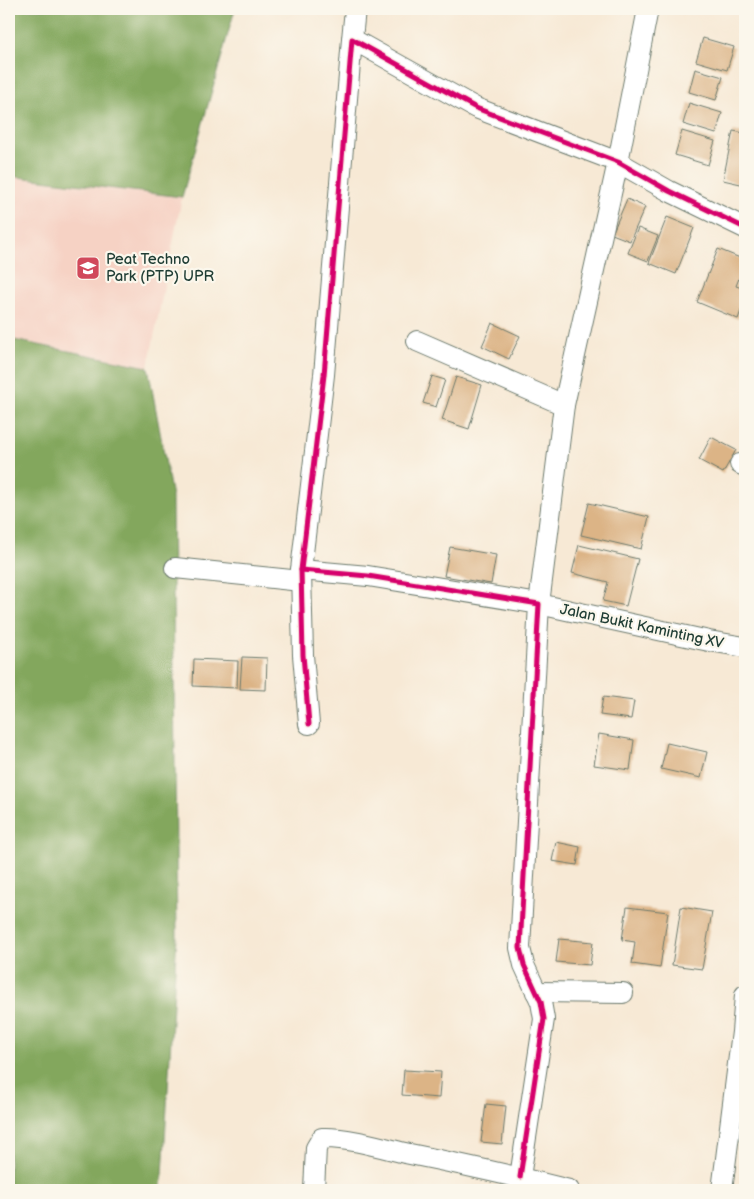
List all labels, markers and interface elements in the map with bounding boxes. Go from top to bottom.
place label: Peat Techno Park (PTP) UPR [106,250,214,286]
school or university icon: Peat Techno Park (PTP) UPR [75,255,101,281]
street label: Jalan Bukit Kaminting XV [558,600,726,653]

